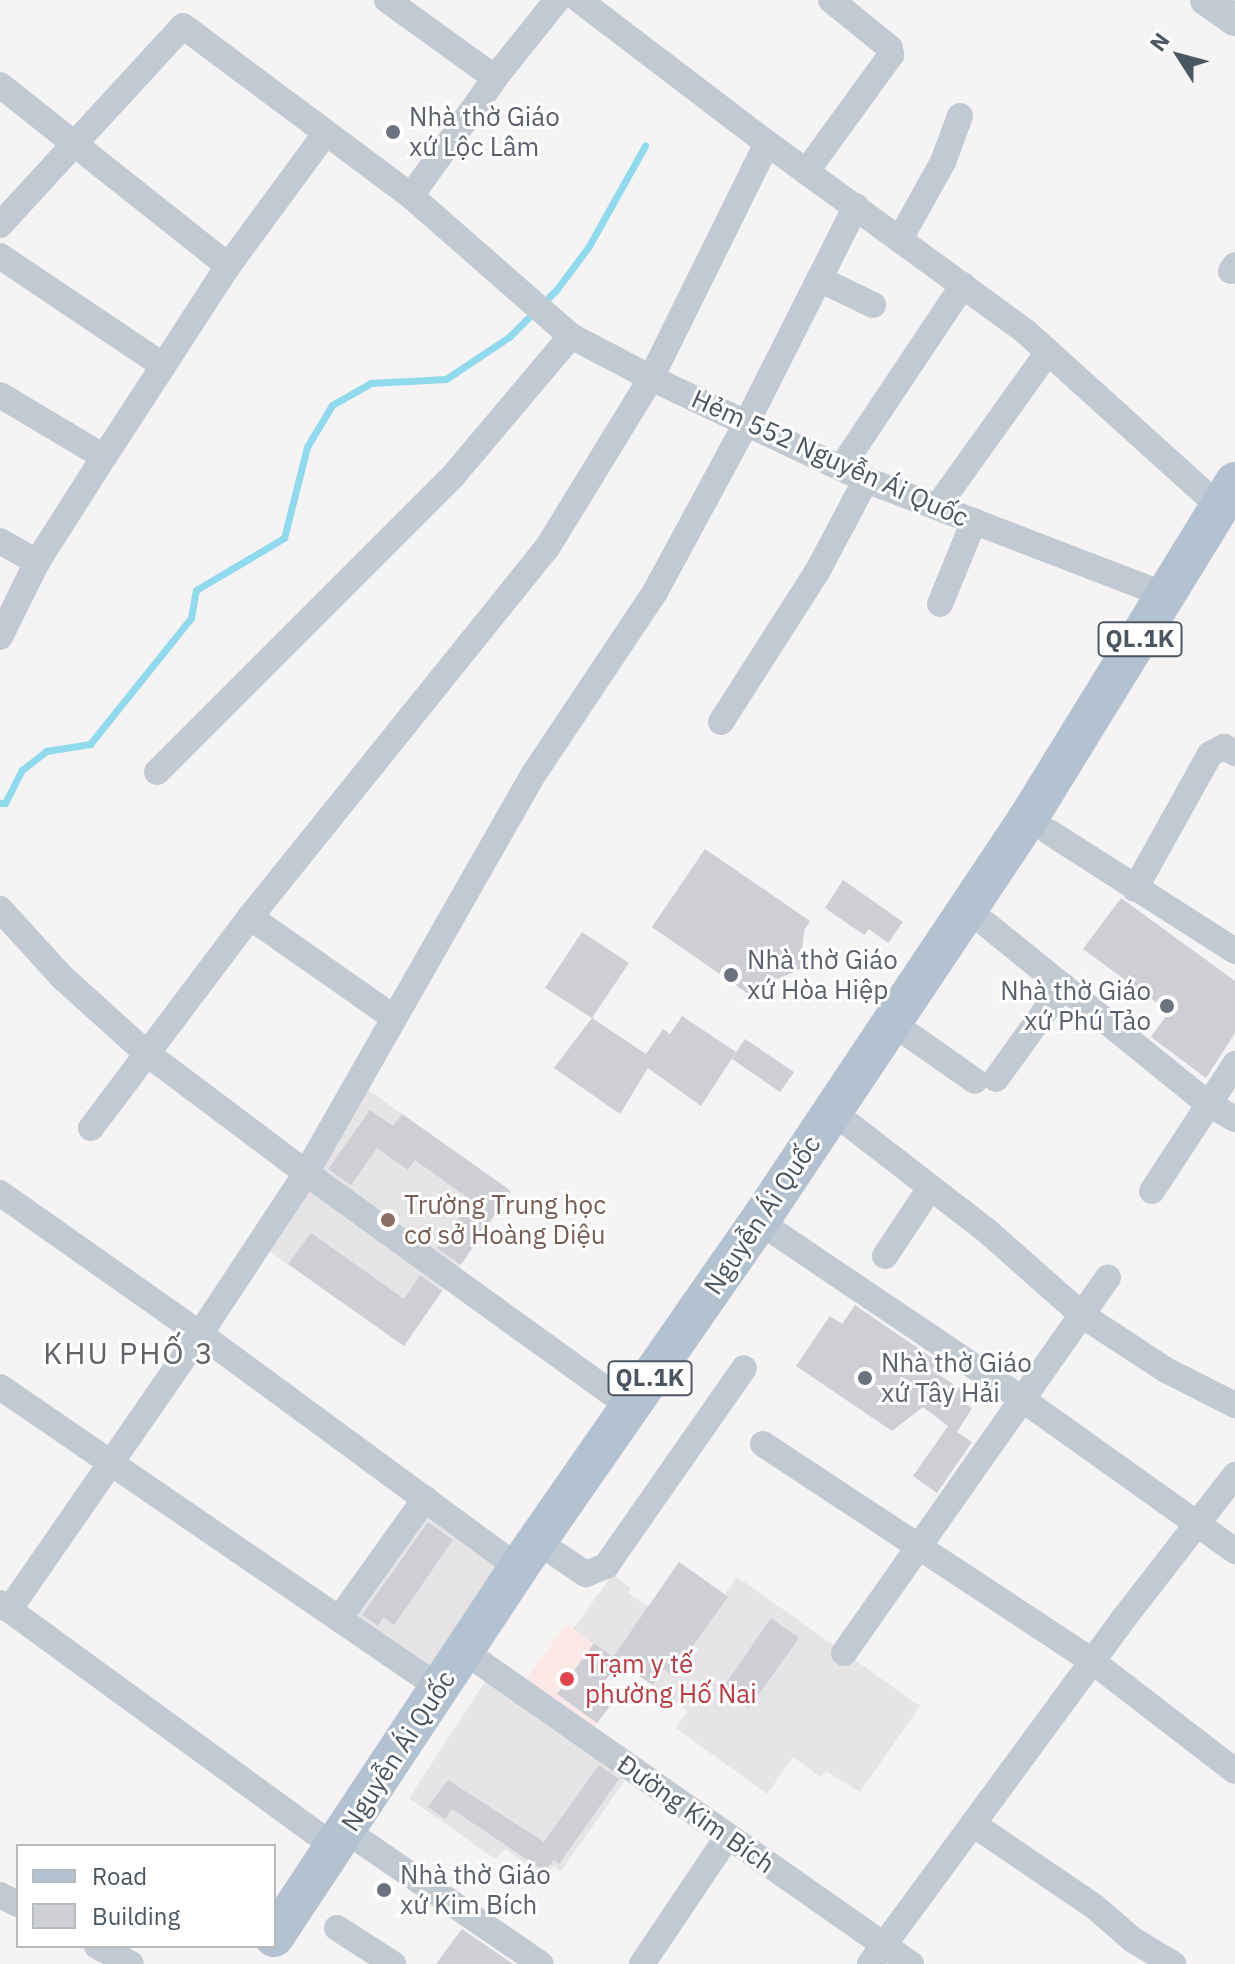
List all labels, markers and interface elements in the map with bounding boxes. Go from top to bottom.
north arrow [1139,16,1219,96]
text: N [1143,27,1176,57]
place label: Nhà thờ Giáo xứ Lộc Lâm [409,101,560,162]
marker: Nhà thờ Giáo xứ Lộc Lâm [384,123,402,141]
street label: Hẻm 552 Nguyễn Ái Quốc [687,383,973,533]
road number: QL.1K [1096,619,1184,659]
place label: Nhà thờ Giáo xứ Hòa Hiệp [747,944,898,1006]
marker: Nhà thờ Giáo xứ Hòa Hiệp [722,966,740,984]
place label: Nhà thờ Giáo xứ Phú Tảo [1000,975,1151,1036]
marker: Nhà thờ Giáo xứ Phú Tảo [1158,997,1176,1015]
street label: Nguyễn Ái Quốc [697,1130,827,1300]
place label: Trường Trung học cơ sở Hoàng Diệu [404,1189,606,1250]
marker: Trường Trung học cơ sở Hoàng Diệu [379,1211,397,1229]
district label: KHU PHỐ 3 [43,1335,215,1371]
place label: Nhà thờ Giáo xứ Tây Hải [881,1347,1032,1408]
road number: QL.1K [606,1358,694,1398]
marker: Nhà thờ Giáo xứ Tây Hải [856,1369,874,1387]
place label: Trạm y tế phường Hố Nai [585,1648,757,1710]
street label: Nguyễn Ái Quốc [335,1665,461,1837]
marker: Trạm y tế phường Hố Nai [556,1668,578,1690]
street label: Đường Kim Bích [611,1748,781,1880]
legend [16,1844,276,1948]
place label: Nhà thờ Giáo xứ Kim Bích [400,1859,551,1920]
text: Road [92,1860,147,1892]
marker: Nhà thờ Giáo xứ Kim Bích [375,1881,393,1899]
text: Building [92,1900,180,1932]

